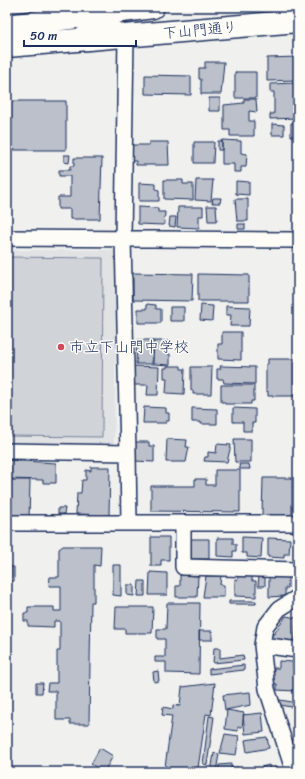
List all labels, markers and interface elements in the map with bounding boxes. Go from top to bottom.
street label: 下山門通り [162,14,238,46]
scale bar [24,22,136,48]
text: 50 m [30,25,57,47]
place label: 市立下山門中学校 [69,334,189,360]
marker: 市立下山門中学校 [56,342,66,352]

